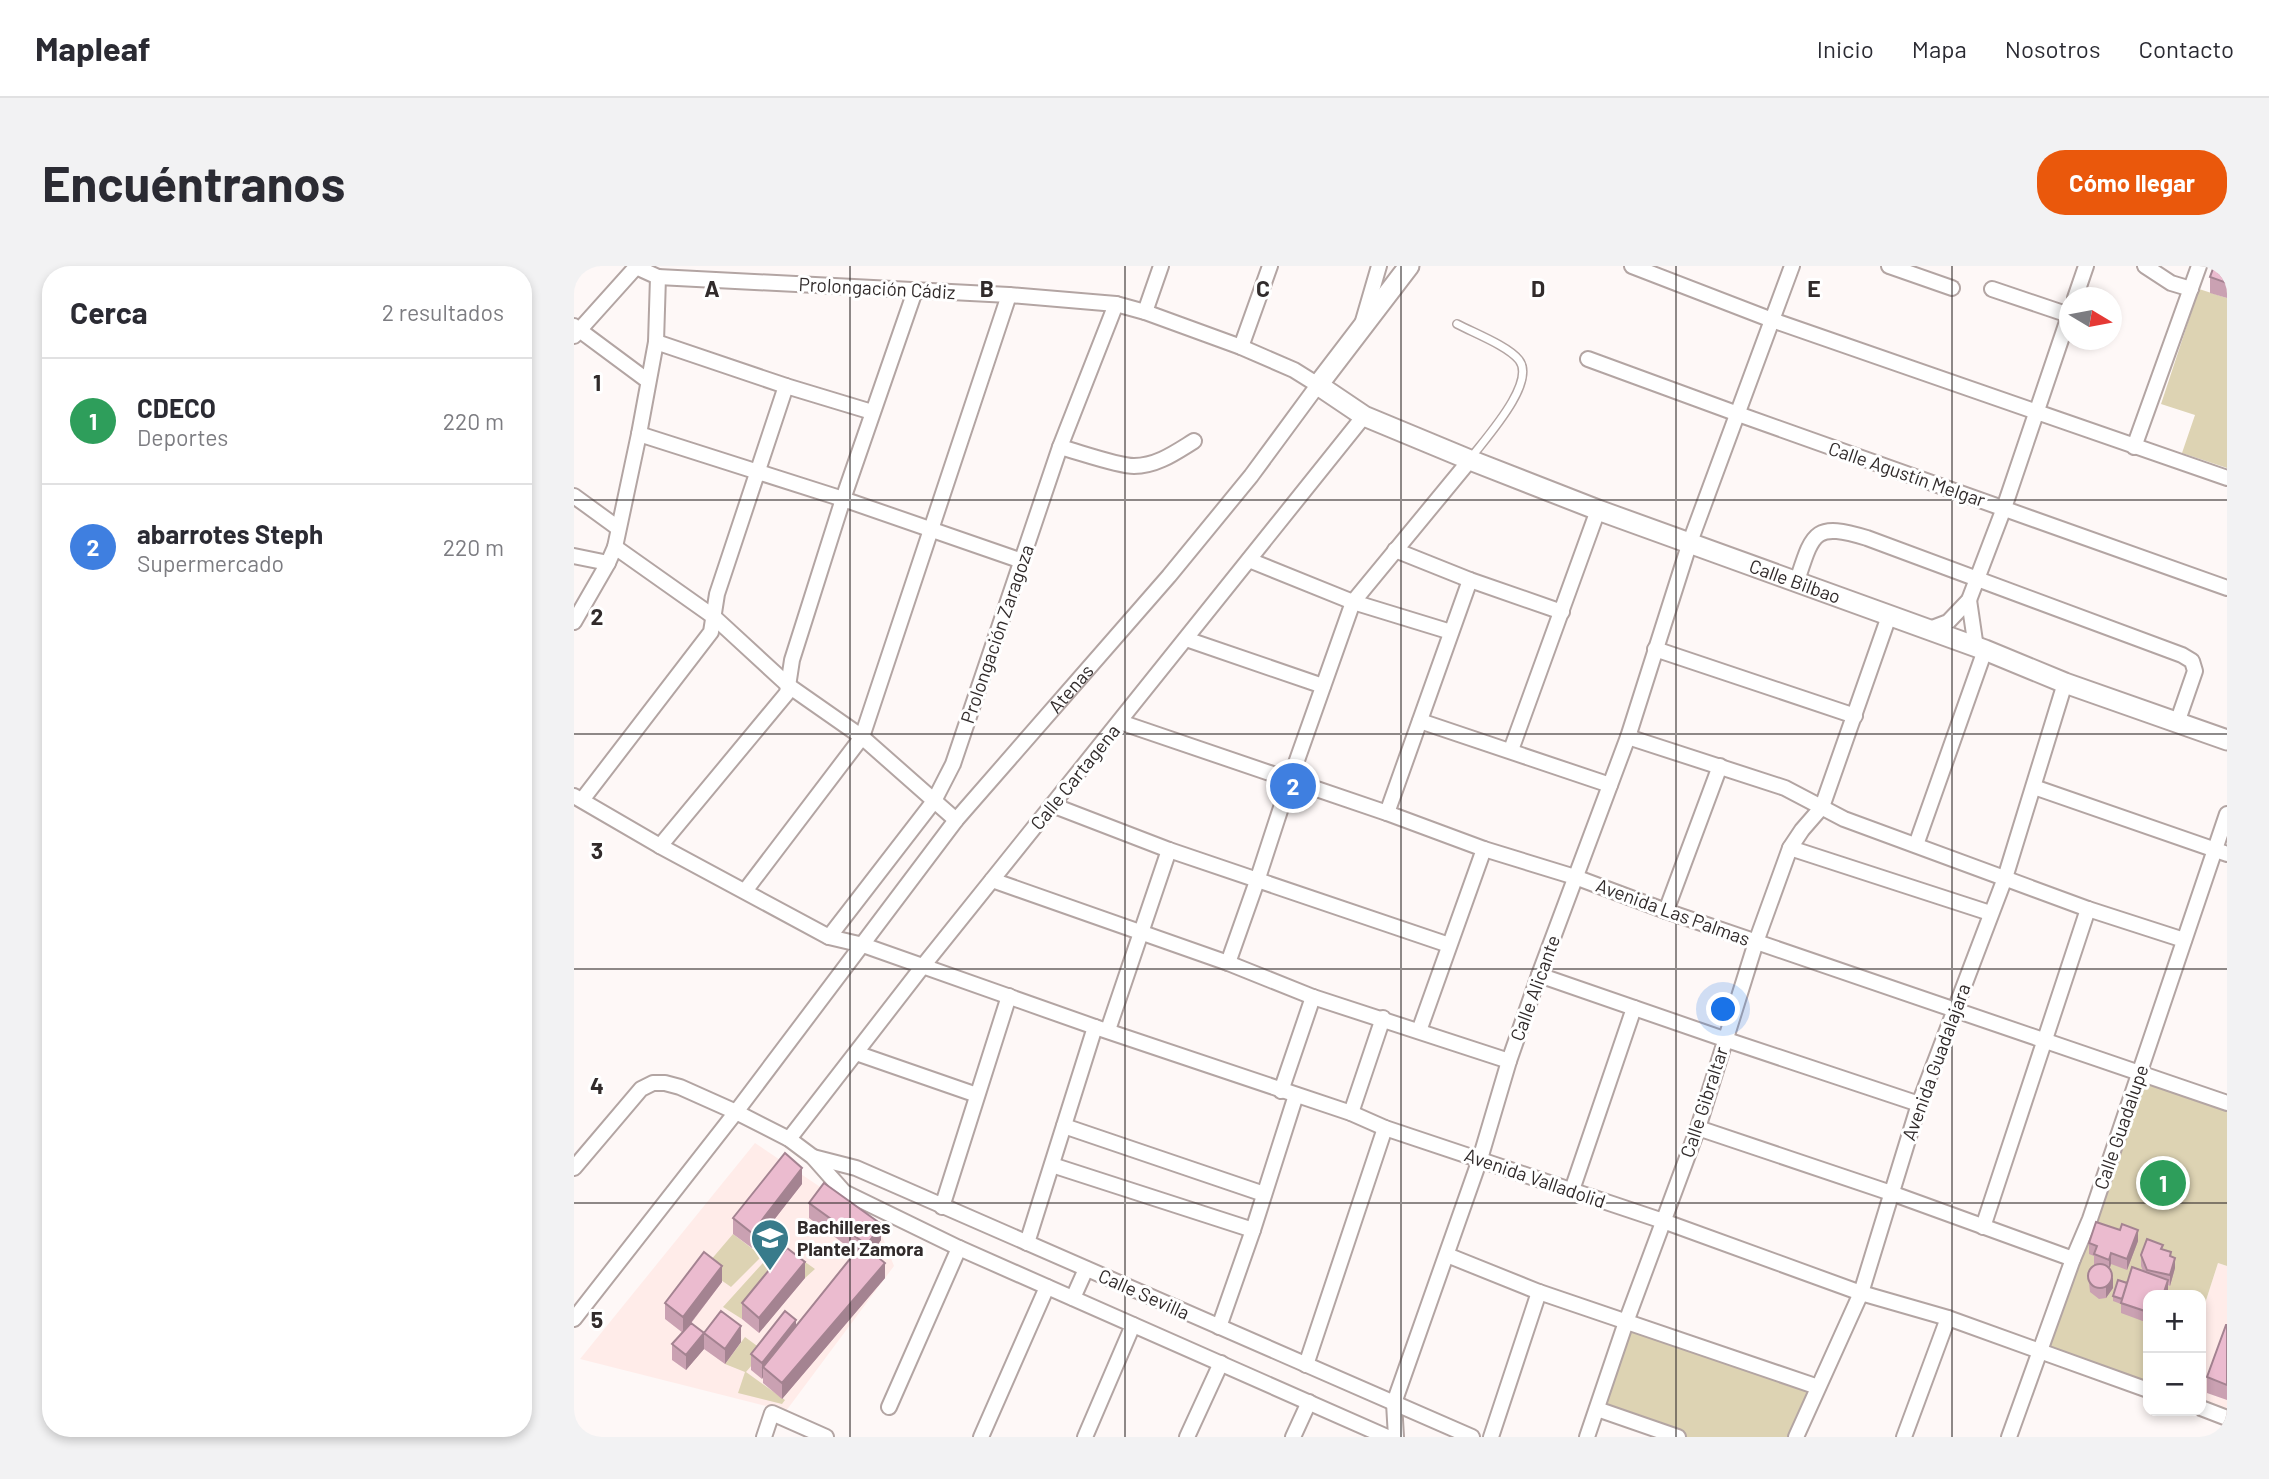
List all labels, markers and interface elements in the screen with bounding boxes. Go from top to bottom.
text: Mapleaf [35,28,151,68]
text: Inicio [1817,34,1874,63]
text: Mapa [1912,34,1967,63]
text: Nosotros [2005,34,2101,63]
text: Contacto [2139,34,2234,63]
button: Cómo llegar [2037,150,2227,215]
text: Encuéntranos [42,153,345,212]
street label: Prolongación Cádiz [798,272,956,303]
text: A [704,274,720,302]
text: B [980,274,994,302]
text: C [1256,274,1270,302]
text: D [1531,274,1545,302]
text: E [1807,274,1821,302]
north arrow [2059,287,2122,350]
text: Cerca [70,294,148,330]
text: 2 resultados [382,298,504,326]
text: 1 [593,368,601,396]
text: CDECO [137,392,216,423]
text: 1 [89,407,97,435]
text: 220 m [443,407,504,435]
text: Deportes [137,423,228,451]
street label: Calle Agustín Melgar [1826,436,1989,511]
text: abarrotes Steph [137,518,323,549]
text: 2 [87,533,99,561]
text: 220 m [443,533,504,561]
street label: Prolongación Zaragoza [955,541,1038,726]
text: Supermercado [137,549,284,577]
street label: Calle Bilbao [1746,554,1844,608]
text: 2 [591,602,603,630]
street label: Atenas [1043,659,1098,717]
street label: Calle Cartagena [1025,719,1124,834]
pin: 2 [1270,760,1316,812]
text: 3 [591,836,603,864]
street label: Avenida Las Palmas [1593,873,1753,950]
street label: Calle Alicante [1505,932,1564,1044]
street label: Avenida Guadalajara [1896,980,1975,1143]
your location [1706,992,1740,1026]
street label: Calle Gibraltar [1675,1043,1732,1160]
street label: Calle Guadalupe [2088,1061,2153,1192]
text: 4 [590,1071,604,1099]
street label: Avenida Valladolid [1462,1143,1609,1212]
pin: 1 [2140,1157,2186,1209]
place label: Bachilleres Plantel Zamora [797,1215,924,1260]
school or university icon: Bachilleres Plantel Zamora [749,1217,791,1272]
street label: Calle Sevilla [1095,1263,1193,1324]
map controls [2143,1290,2206,1416]
button: + [2143,1290,2206,1353]
text: 5 [591,1305,603,1333]
button: − [2143,1353,2206,1416]

